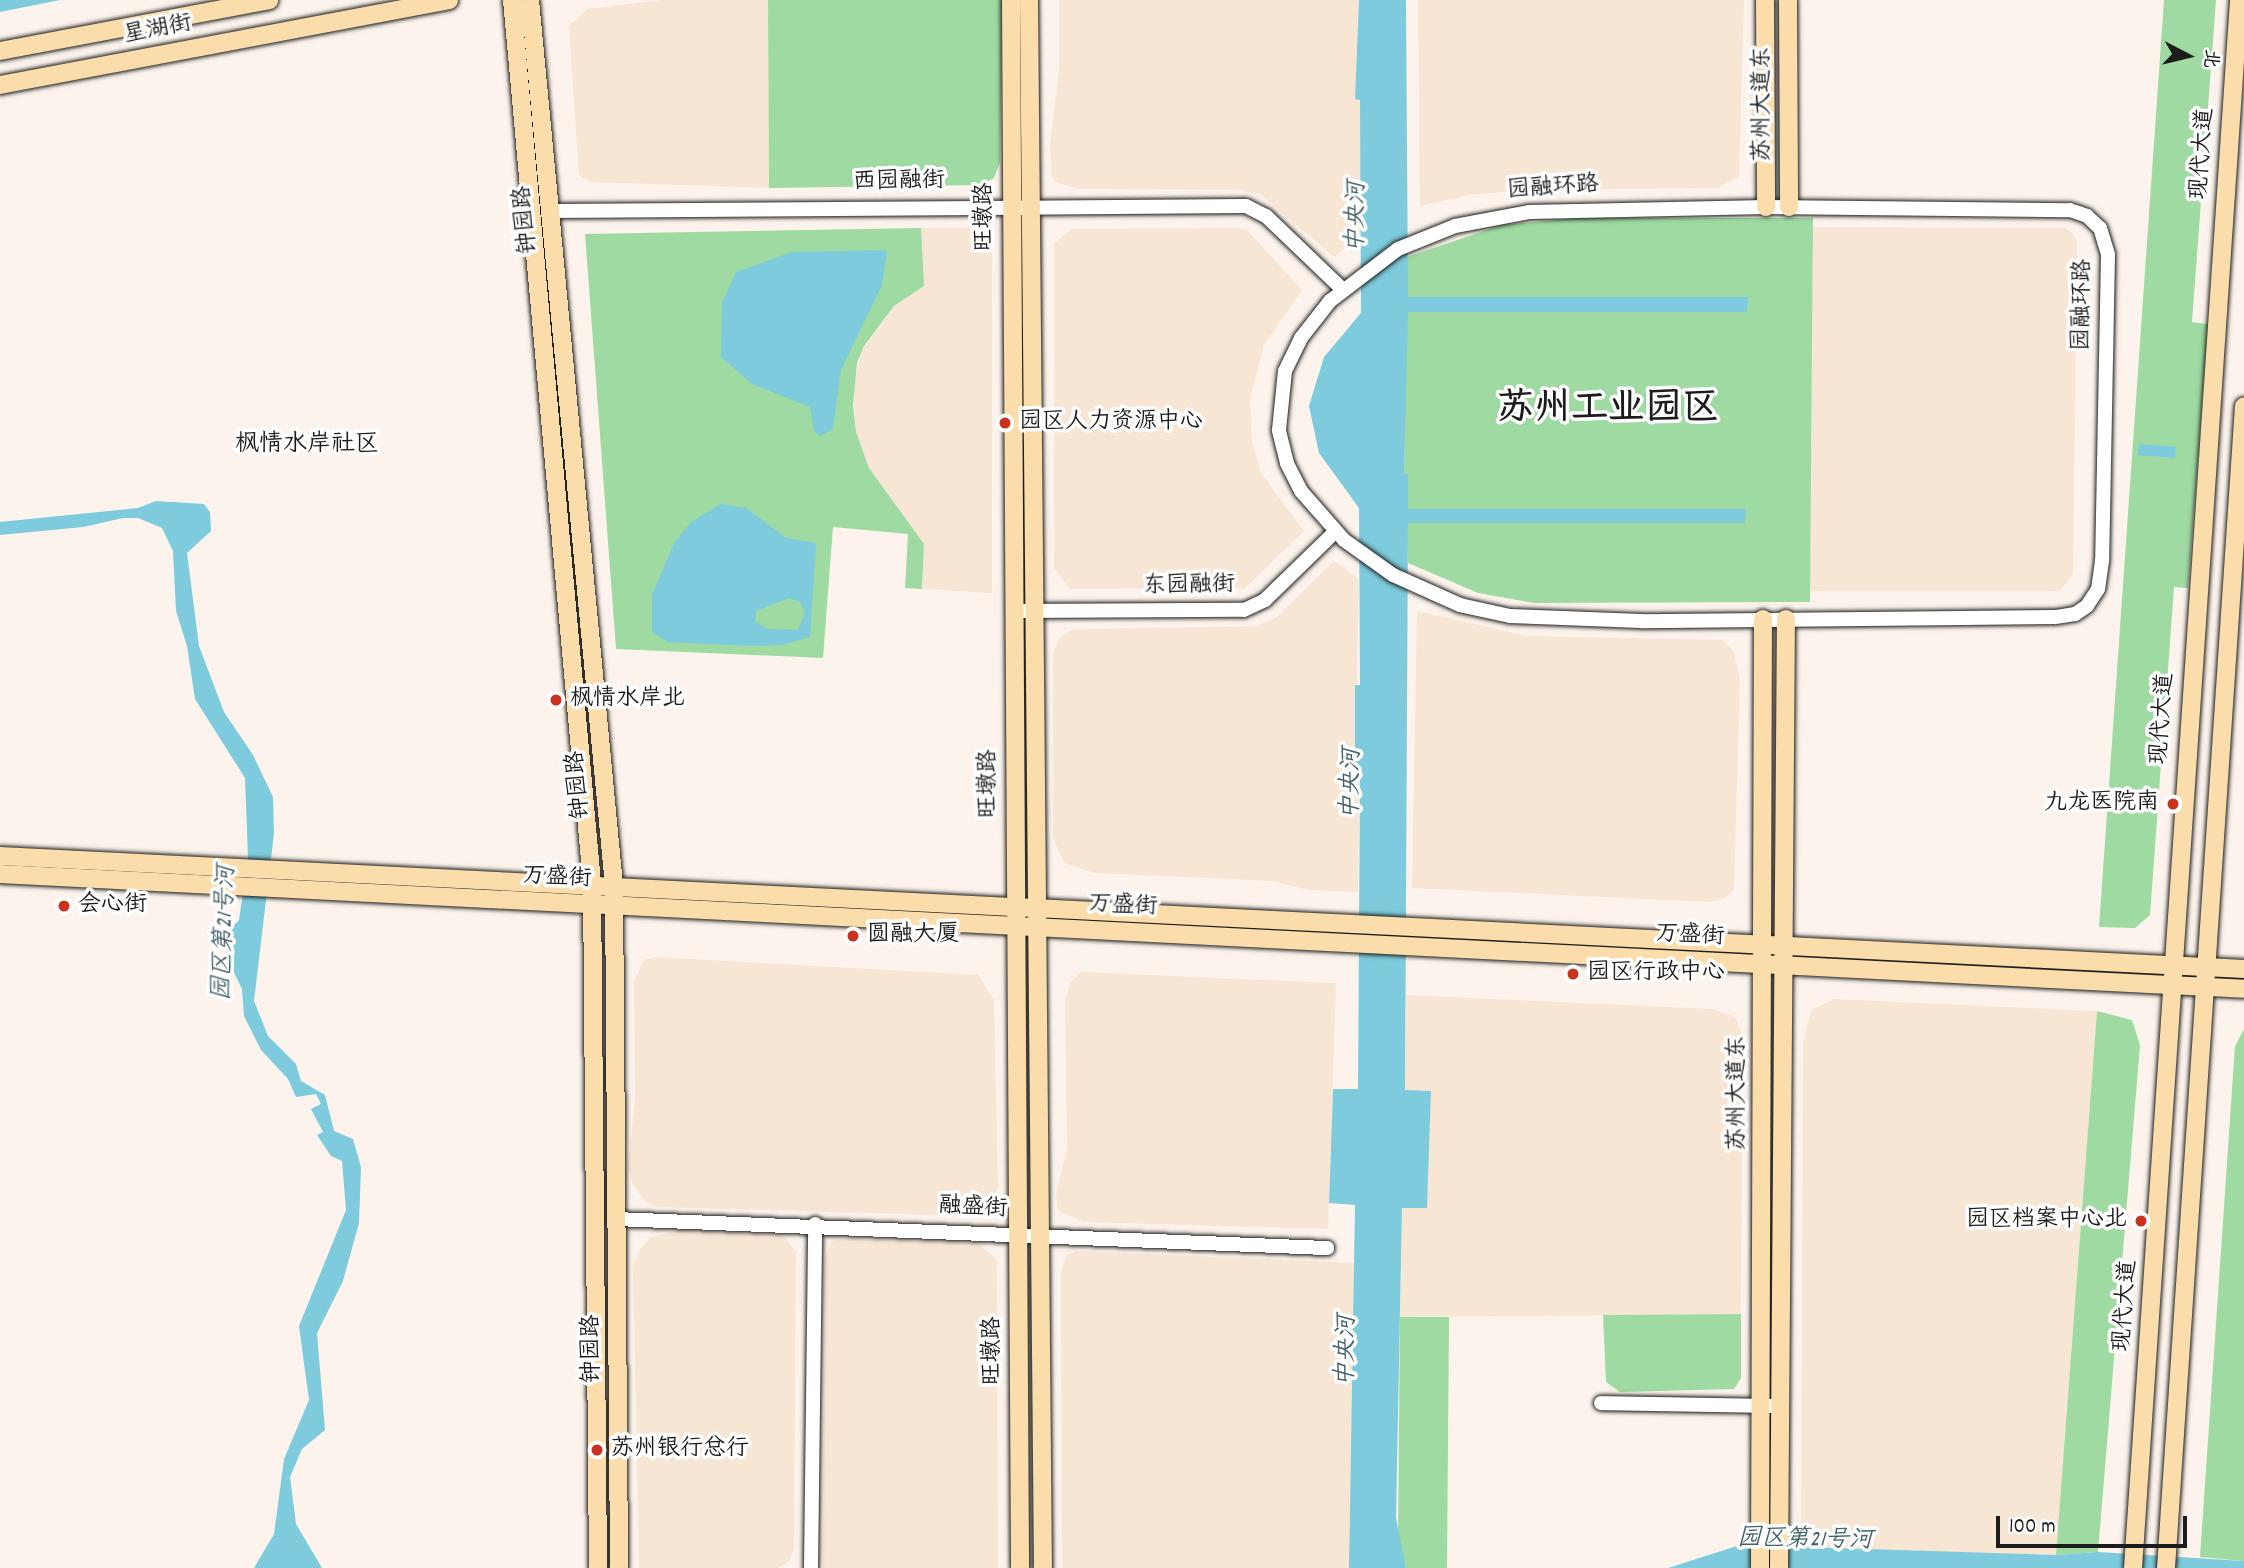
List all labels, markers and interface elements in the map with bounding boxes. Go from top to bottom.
street label: 星湖街 [122,11,194,51]
north arrow [2153,21,2223,91]
street label: 苏州大道东 [1750,47,1778,161]
text: 北 [2195,48,2224,70]
street label: 现代大道 [2187,107,2221,201]
street label: 西园融街 [853,168,945,198]
street label: 园融环路 [1506,172,1600,206]
water label: 中央河 [1343,181,1373,253]
street label: 旺墩路 [972,183,1000,251]
street label: 钟园路 [510,184,544,256]
street label: 园融环路 [2069,259,2099,351]
district label: 苏州工业园区 [1497,389,1719,433]
place label: 园区人力资源中心 [1019,409,1203,437]
marker: 园区人力资源中心 [997,415,1013,431]
district label: 枫情水岸社区 [235,432,379,460]
street label: 东园融街 [1143,572,1235,602]
street label: 现代大道 [2147,672,2181,766]
place label: 枫情水岸北 [570,686,685,714]
marker: 枫情水岸北 [548,692,564,708]
water label: 中央河 [1338,748,1368,820]
street label: 钟园路 [563,749,597,821]
street label: 旺墩路 [976,750,1004,818]
place label: 九龙医院南 [2044,790,2159,818]
marker: 九龙医院南 [2165,796,2181,812]
street label: 万盛街 [522,863,592,895]
water label: 园区第21号河 [209,865,243,1001]
street label: 万盛街 [1088,891,1158,923]
place label: 会心街 [78,892,147,920]
marker: 会心街 [56,898,72,914]
street label: 万盛街 [1655,921,1725,953]
place label: 圆融大厦 [867,922,959,950]
marker: 圆融大厦 [845,928,861,944]
place label: 园区行政中心 [1587,960,1725,988]
marker: 园区行政中心 [1565,966,1581,982]
street label: 苏州大道东 [1725,1036,1753,1150]
street label: 融盛街 [938,1193,1008,1225]
place label: 园区档案中心北 [1966,1207,2127,1235]
marker: 园区档案中心北 [2133,1213,2149,1229]
street label: 现代大道 [2110,1259,2144,1353]
street label: 钟园路 [579,1315,607,1383]
water label: 中央河 [1333,1315,1363,1387]
street label: 旺墩路 [980,1317,1008,1385]
place label: 苏州银行总行 [611,1436,749,1464]
marker: 苏州银行总行 [589,1442,605,1458]
scale bar [1999,1502,2190,1546]
text: 100 m [2009,1513,2056,1543]
water label: 园区第21号河 [1737,1525,1873,1557]

